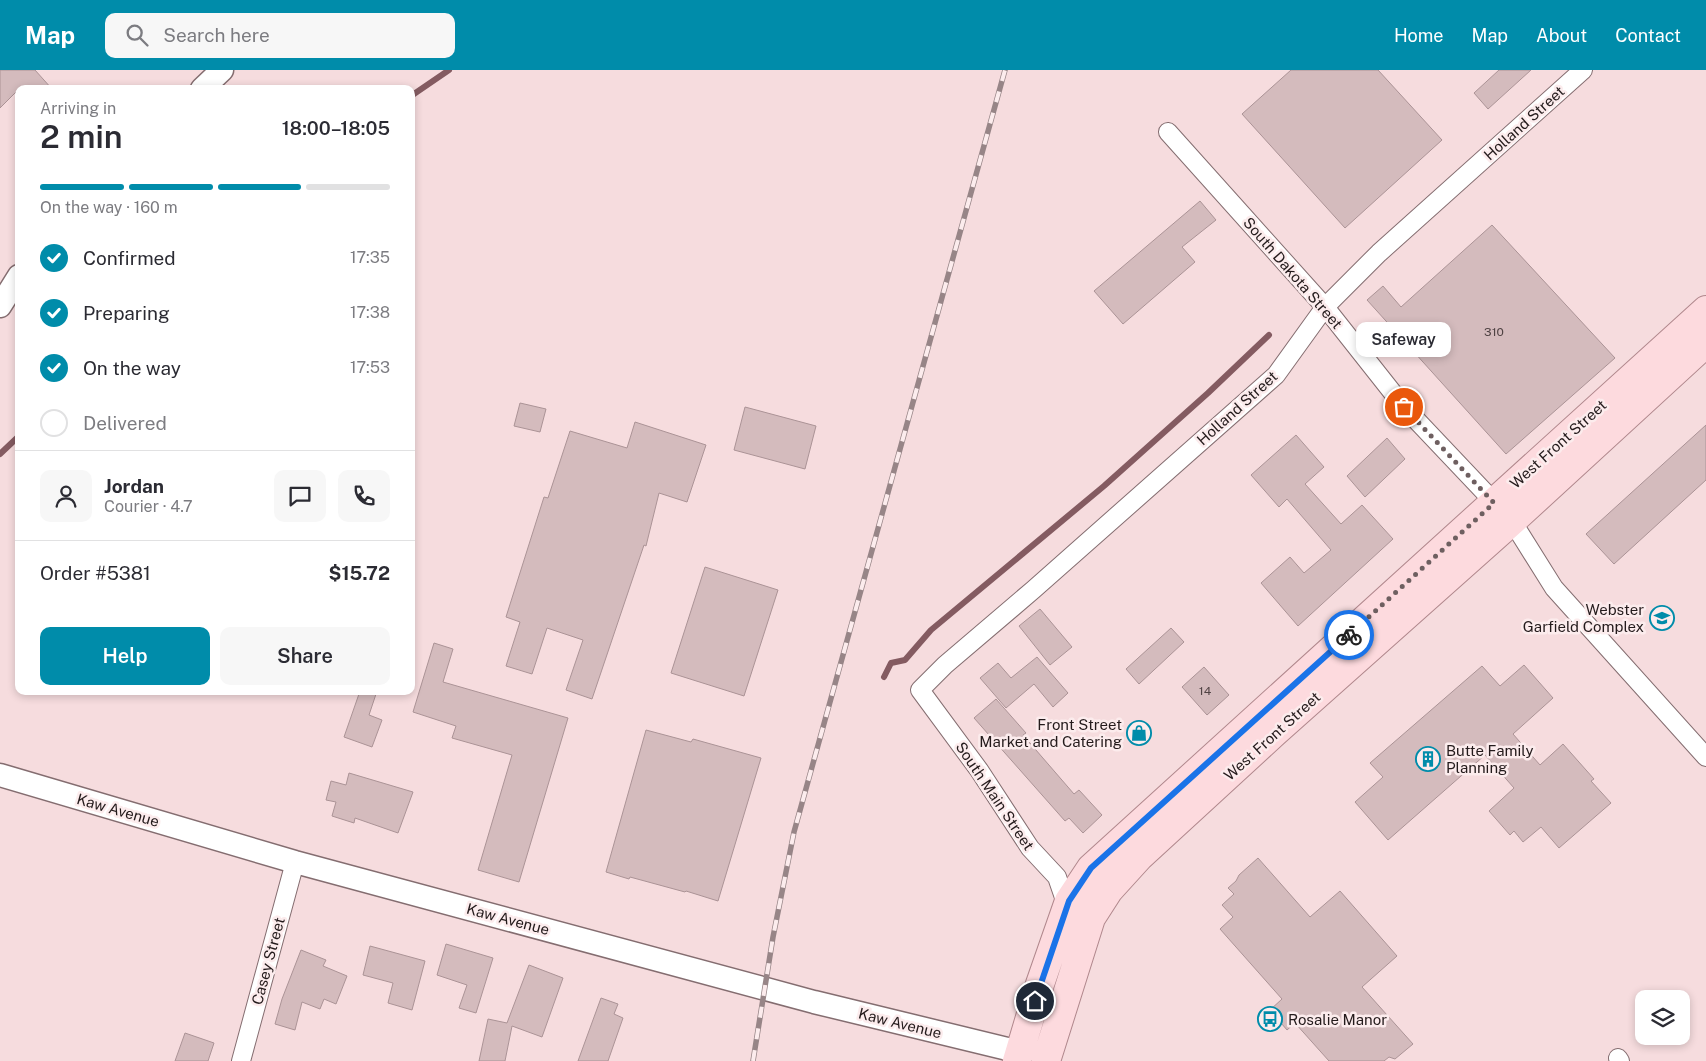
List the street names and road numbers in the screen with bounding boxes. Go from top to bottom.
street label: Holland Street [1480,82,1568,163]
street label: South Dakota Street [1240,214,1346,332]
street label: Holland Street [1193,367,1281,448]
street label: West Front Street [1506,396,1610,492]
street label: West Front Street [1220,688,1324,784]
street label: South Main Street [953,739,1038,853]
street label: Kaw Avenue [75,790,161,830]
street label: Kaw Avenue [465,900,551,938]
street label: Casey Street [248,915,288,1007]
street label: Kaw Avenue [857,1004,943,1042]

